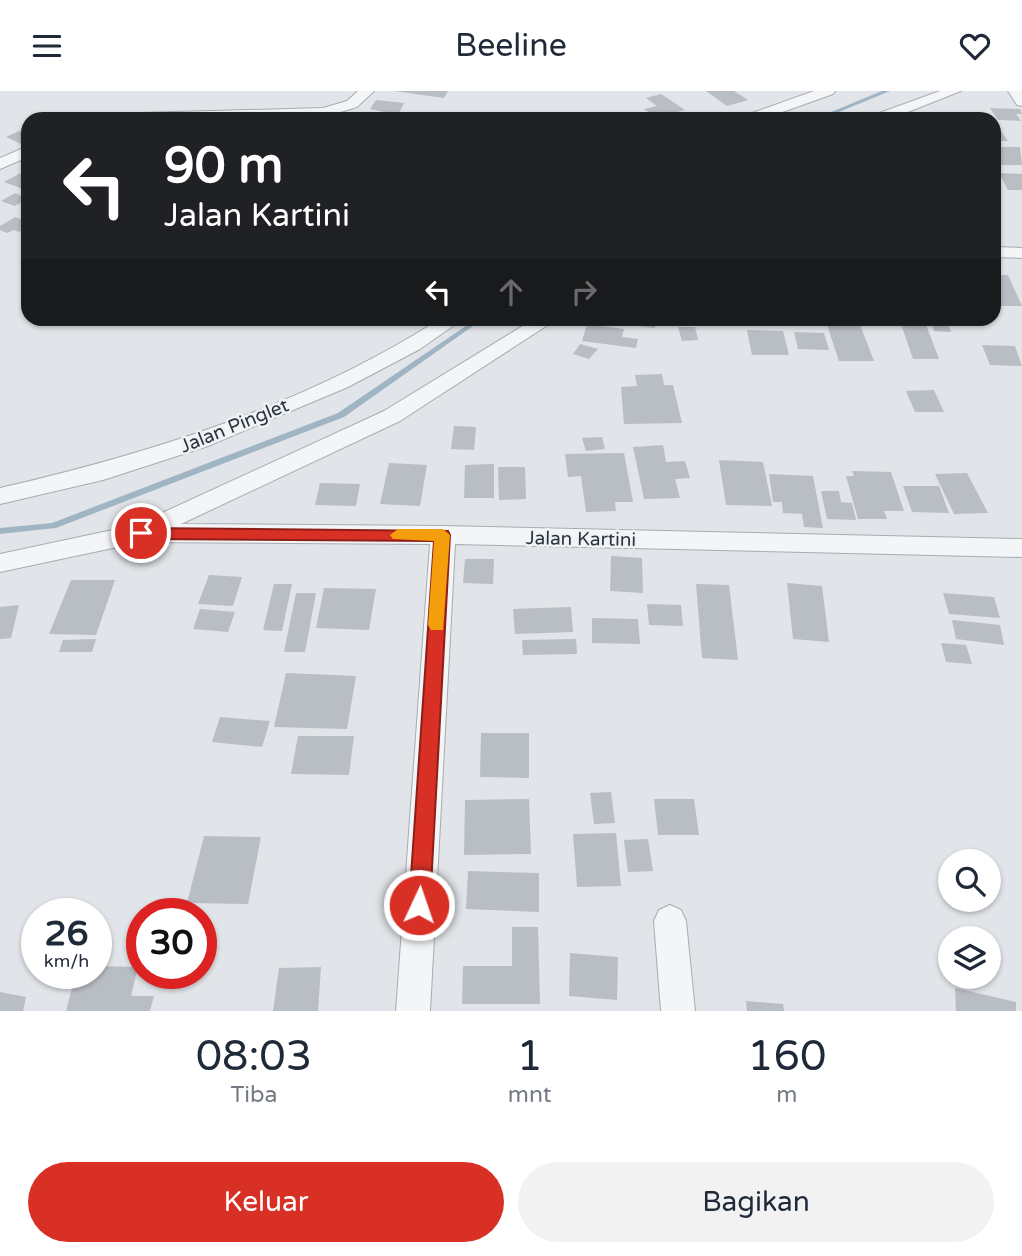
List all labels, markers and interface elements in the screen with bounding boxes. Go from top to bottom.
icon: menu [28,27,66,65]
text: Beeline [455,27,567,65]
icon: heart [956,27,994,65]
text: 90 m [164,137,283,196]
icon: left [49,140,140,231]
text: Jalan Kartini [164,197,350,235]
icon: left [419,273,457,311]
icon: ahead [492,273,530,311]
icon: right [565,273,603,311]
street label: Jalan Pinglet [177,394,292,458]
pin [111,503,171,563]
icon: arrive [122,514,160,552]
street label: Jalan Kartini [526,527,636,551]
map controls [938,849,1001,989]
button: search [938,849,1001,912]
position arrow [382,868,456,942]
speed limit sign: 30 [126,898,217,989]
text: 26 [45,913,88,955]
button: layers [938,926,1001,989]
text: km/h [44,950,89,972]
text: 08:03 [196,1031,312,1082]
text: 1 [516,1031,543,1082]
text: 160 [747,1031,826,1082]
text: Tiba [230,1081,277,1109]
text: mnt [508,1081,551,1109]
text: m [776,1081,797,1109]
button: Keluar [28,1162,504,1242]
button: Bagikan [518,1162,994,1242]

